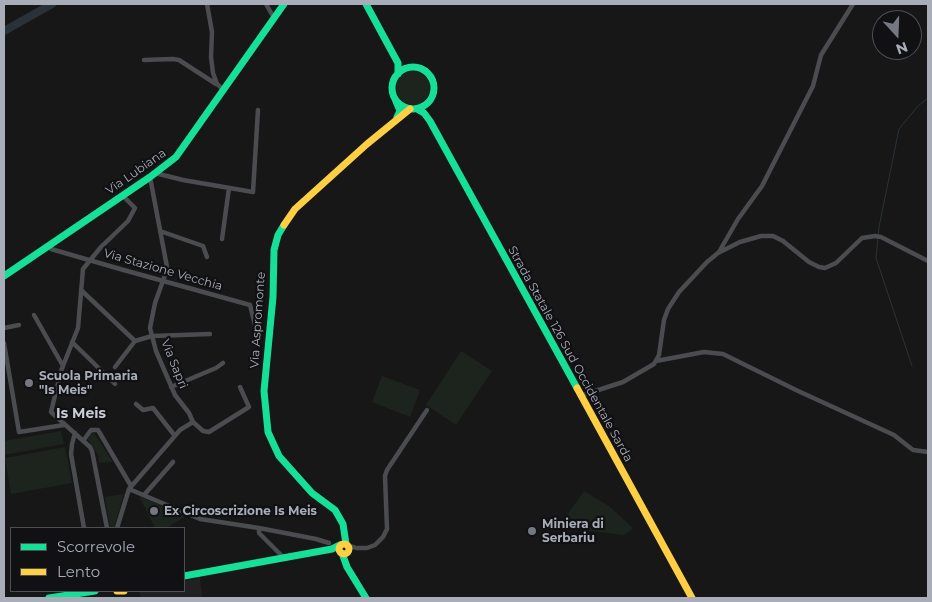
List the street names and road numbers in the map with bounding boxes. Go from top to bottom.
street label: Via Lubiana [103,146,169,198]
street label: Strada Statale 126 Sud Occidentale Sarda [504,244,636,464]
street label: Via Stazione Vecchia [102,246,224,294]
street label: Via Aspromonte [247,271,269,369]
street label: Via Sapri [158,337,190,391]

